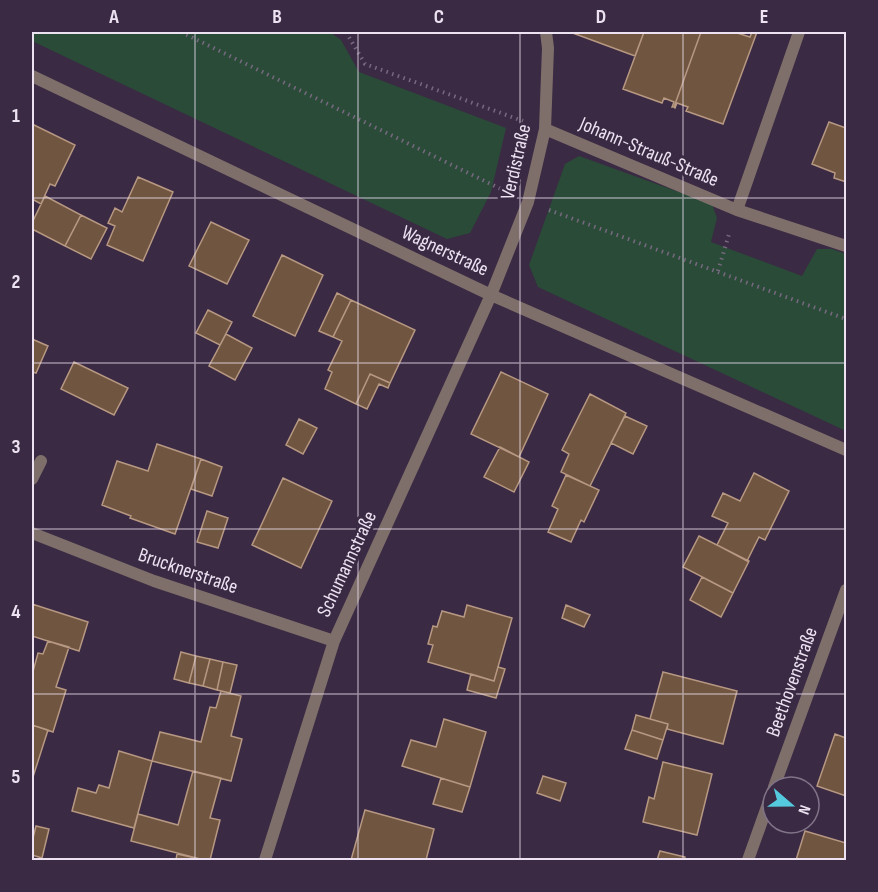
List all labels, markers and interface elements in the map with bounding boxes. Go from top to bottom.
text: A [108,5,119,29]
text: B [272,5,282,29]
text: C [434,5,444,29]
text: D [596,5,606,29]
text: E [760,5,768,29]
text: 1 [12,104,20,128]
street label: Johann-Strauß-Straße [575,111,722,192]
street label: Verdistraße [496,122,536,202]
street label: Wagnerstraße [398,220,492,282]
text: 2 [12,270,20,294]
text: 3 [12,435,21,459]
street label: Schumannstraße [312,507,382,621]
street label: Brucknerstraße [135,543,241,599]
text: 4 [11,600,21,624]
street label: Beethovenstraße [761,624,823,740]
text: 5 [12,765,21,789]
north arrow [761,775,821,835]
text: N [793,802,814,817]

